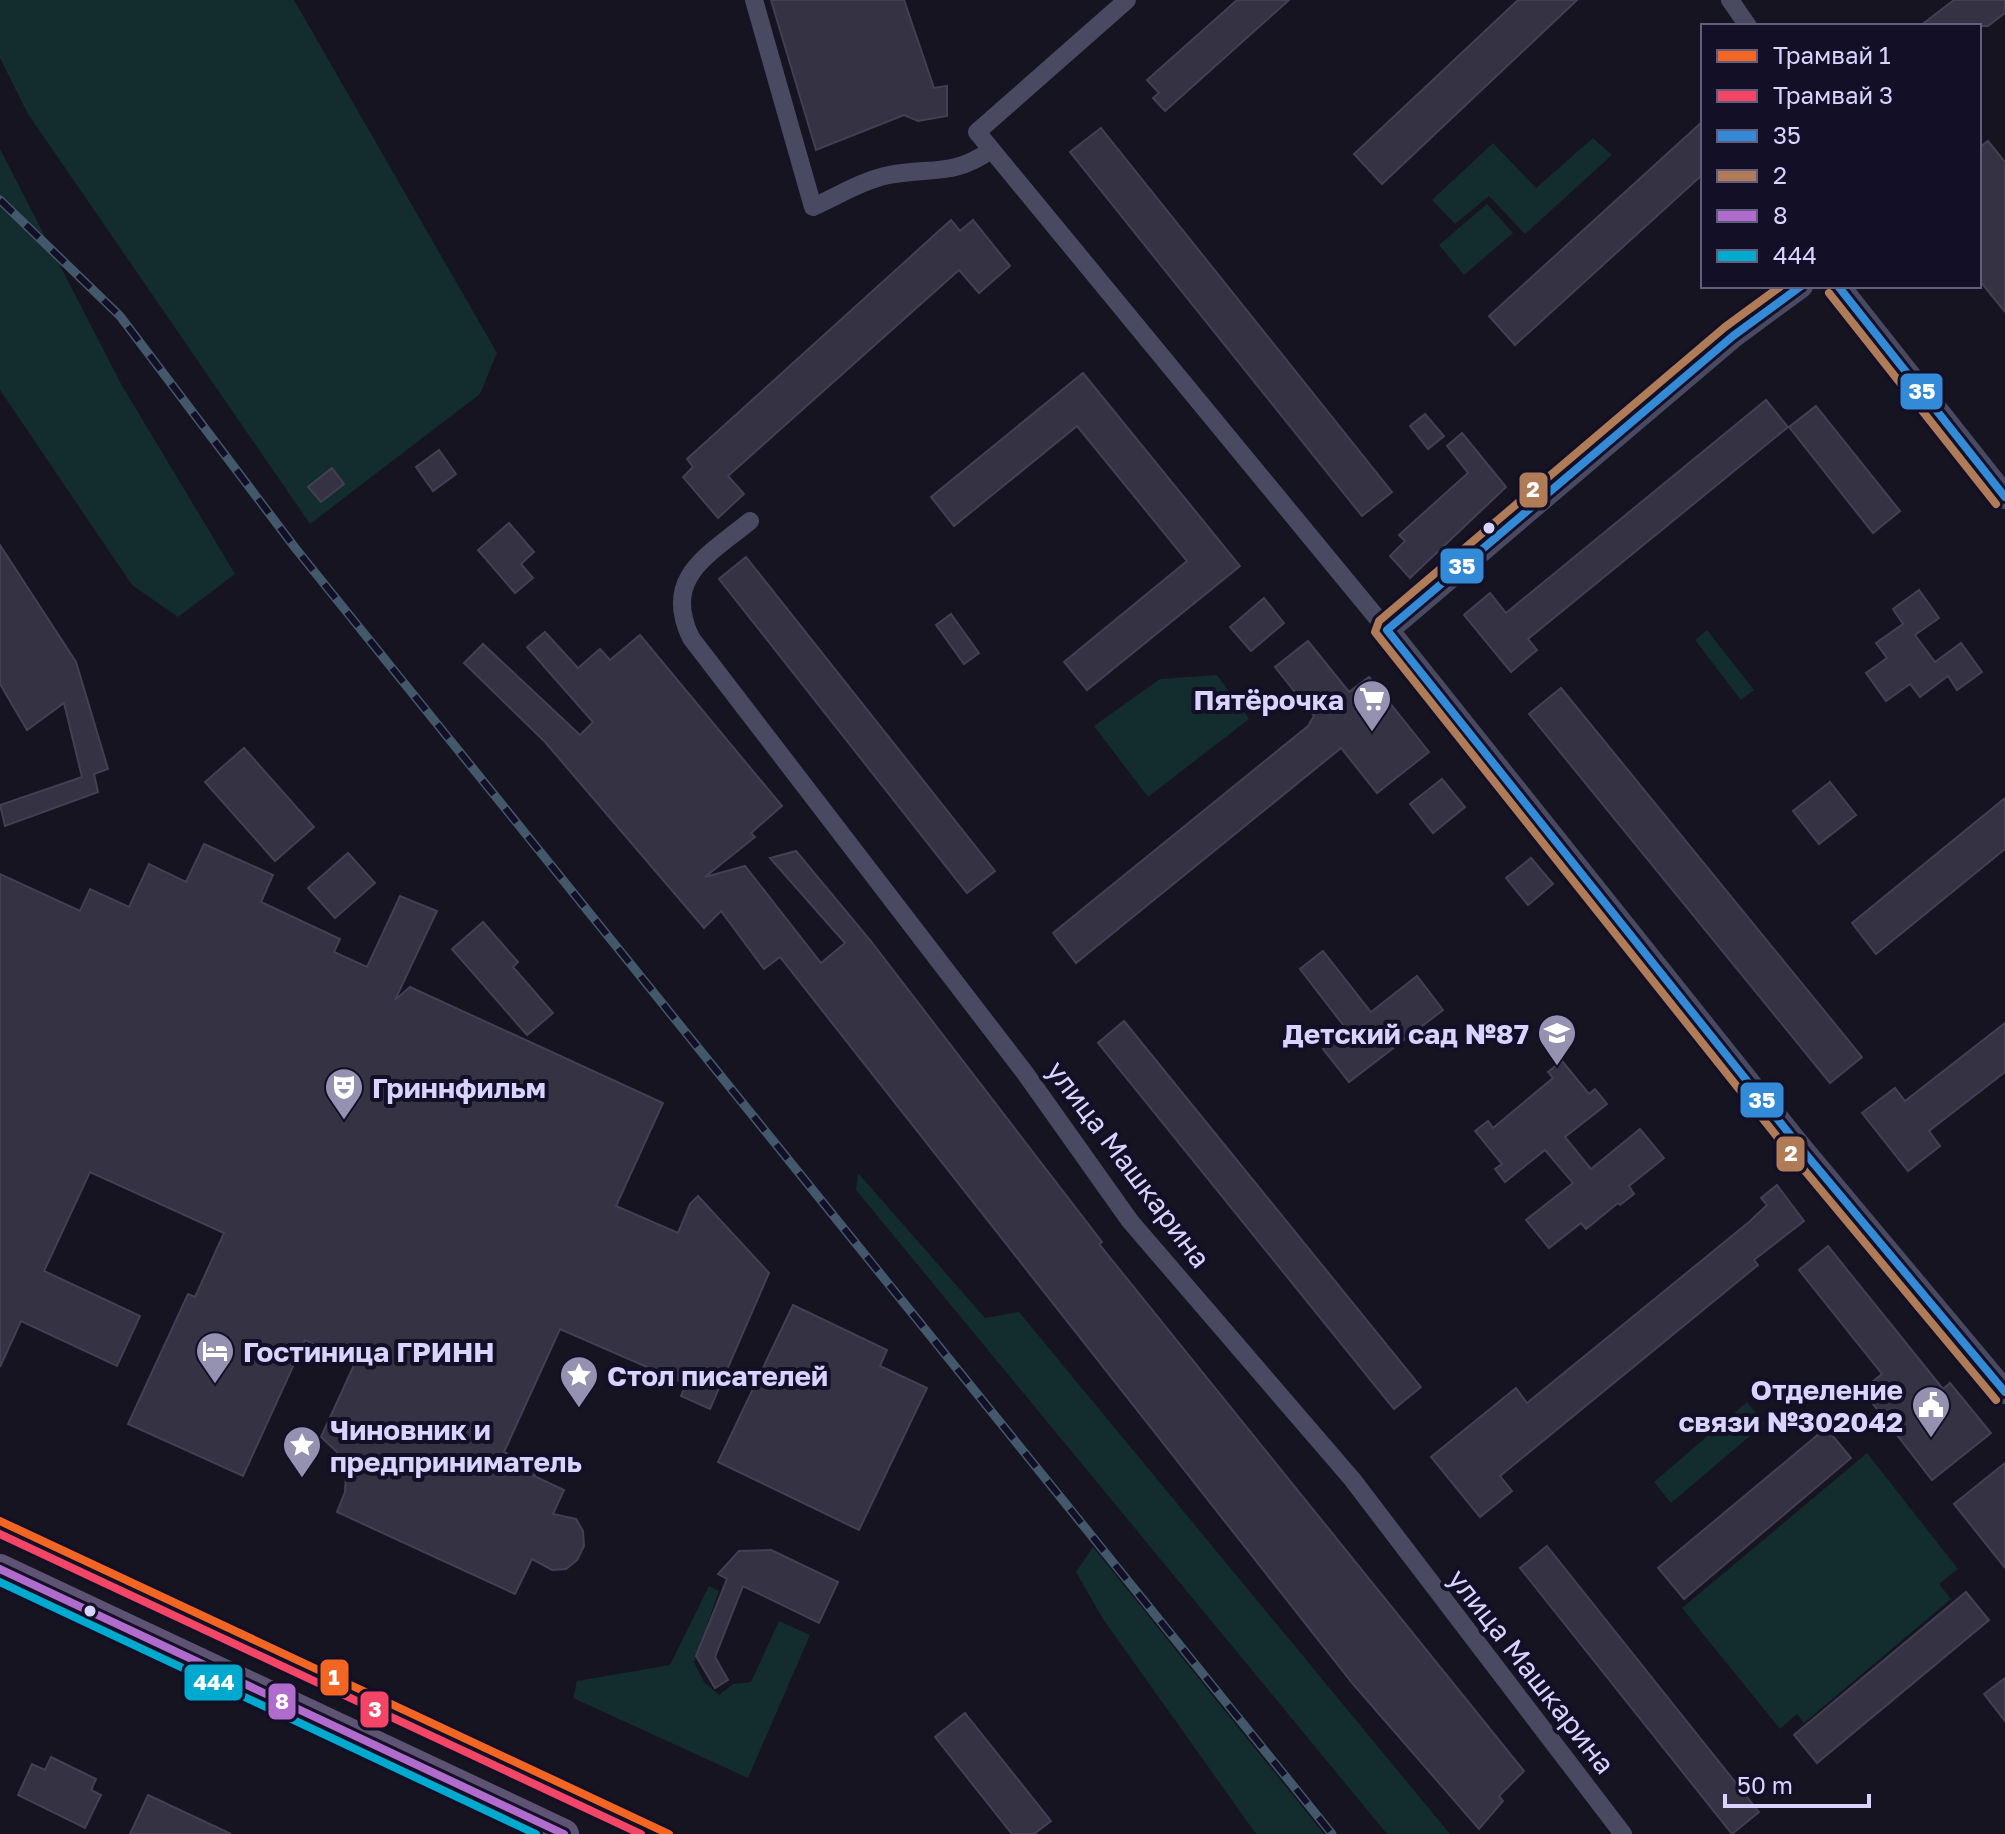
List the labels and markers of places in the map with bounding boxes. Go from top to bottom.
unlabelled marker [1481,520,1497,536]
supermarket icon: Пятёрочка [1351,678,1393,733]
place label: Пятёрочка [1193,683,1344,716]
school or university icon: Детский сад №87 [1536,1012,1578,1067]
place label: Детский сад №87 [1283,1017,1529,1050]
theatre icon: Гриннфильм [323,1066,365,1121]
place label: Гриннфильм [372,1071,546,1104]
hotel icon: Гостиница ГРИНН [194,1330,236,1385]
place label: Гостиница ГРИНН [243,1335,495,1368]
place icon: Стол писателей [558,1354,600,1409]
place label: Стол писателей [607,1359,828,1392]
place label: Отделение связи №302042 [1678,1373,1903,1438]
public building icon: Отделение связи №302042 [1910,1384,1952,1439]
place label: Чиновник и предприниматель [330,1413,582,1478]
place icon: Чиновник и предприниматель [281,1424,323,1479]
unlabelled marker [82,1603,98,1619]

